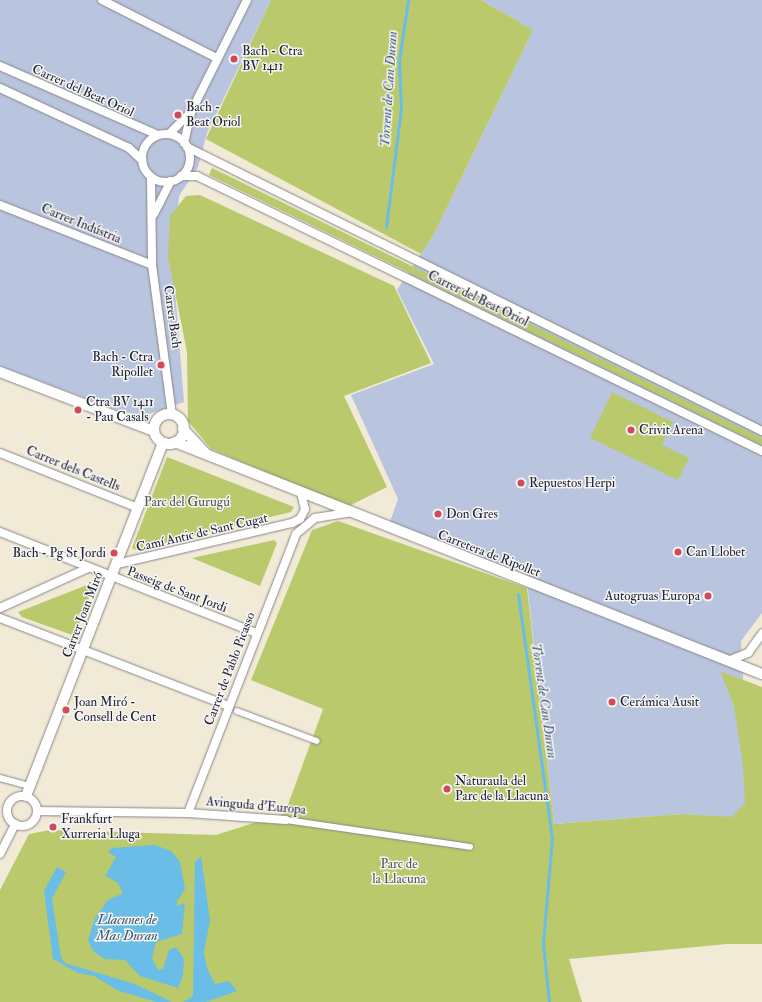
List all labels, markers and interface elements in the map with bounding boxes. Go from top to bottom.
water label: Torrent de Can Duran [377,31,401,147]
place label: Bach - Ctra BV 1411 [242,44,303,75]
marker: Bach - Ctra BV 1411 [229,54,239,64]
street label: Carrer del Beat Oriol [30,62,136,120]
place label: Bach - Beat Oriol [186,100,241,131]
marker: Bach - Beat Oriol [173,110,183,120]
street label: Carrer Indústria [39,201,123,247]
street label: Carrer del Beat Oriol [425,268,531,330]
street label: Carrer Bach [160,285,184,349]
place label: Bach - Ctra Ripollet [92,350,153,381]
marker: Bach - Ctra Ripollet [156,360,166,370]
place label: Ctra BV 1411 - Pau Casals [86,395,154,426]
marker: Ctra BV 1411 - Pau Casals [73,405,83,415]
place label: Crivit Arena [639,422,703,438]
marker: Crivit Arena [626,425,636,435]
street label: Carrer dels Castells [24,443,122,495]
place label: Repuestos Herpi [529,475,615,491]
marker: Repuestos Herpi [516,478,526,488]
park label: Parc del Gurugú [144,494,230,510]
place label: Don Gres [446,506,498,522]
marker: Don Gres [433,509,443,519]
street label: Camí Antic de Sant Cugat [135,510,269,556]
street label: Carretera de Ripollet [435,527,543,581]
place label: Can Llobet [686,544,745,560]
place label: Bach - Pg St Jordi [13,545,106,561]
marker: Can Llobet [673,547,683,557]
marker: Bach - Pg St Jordi [109,548,119,558]
street label: Passeig de Sant Jordi [125,564,229,616]
street label: Carrer Joan Miró [59,570,107,660]
place label: Autogruas Europa [605,588,700,604]
marker: Autogruas Europa [703,591,713,601]
street label: Carrer de Pablo Picasso [201,610,259,728]
water label: Torrent de Can Duran [528,642,560,760]
place label: Cerámica Ausit [620,694,699,710]
place label: Joan Miró - Consell de Cent [74,695,156,726]
marker: Cerámica Ausit [607,697,617,707]
marker: Joan Miró - Consell de Cent [61,705,71,715]
place label: Naturaula del Parc de la Llacuna [455,774,549,805]
marker: Naturaula del Parc de la Llacuna [442,784,452,794]
street label: Avinguda d'Europa [205,794,307,818]
place label: Frankfurt Xurreria Lluga [61,812,140,843]
marker: Frankfurt Xurreria Lluga [48,822,58,832]
park label: Parc de la Llacuna [372,857,426,888]
water label: Llacunes de Mas Duran [96,912,158,944]

